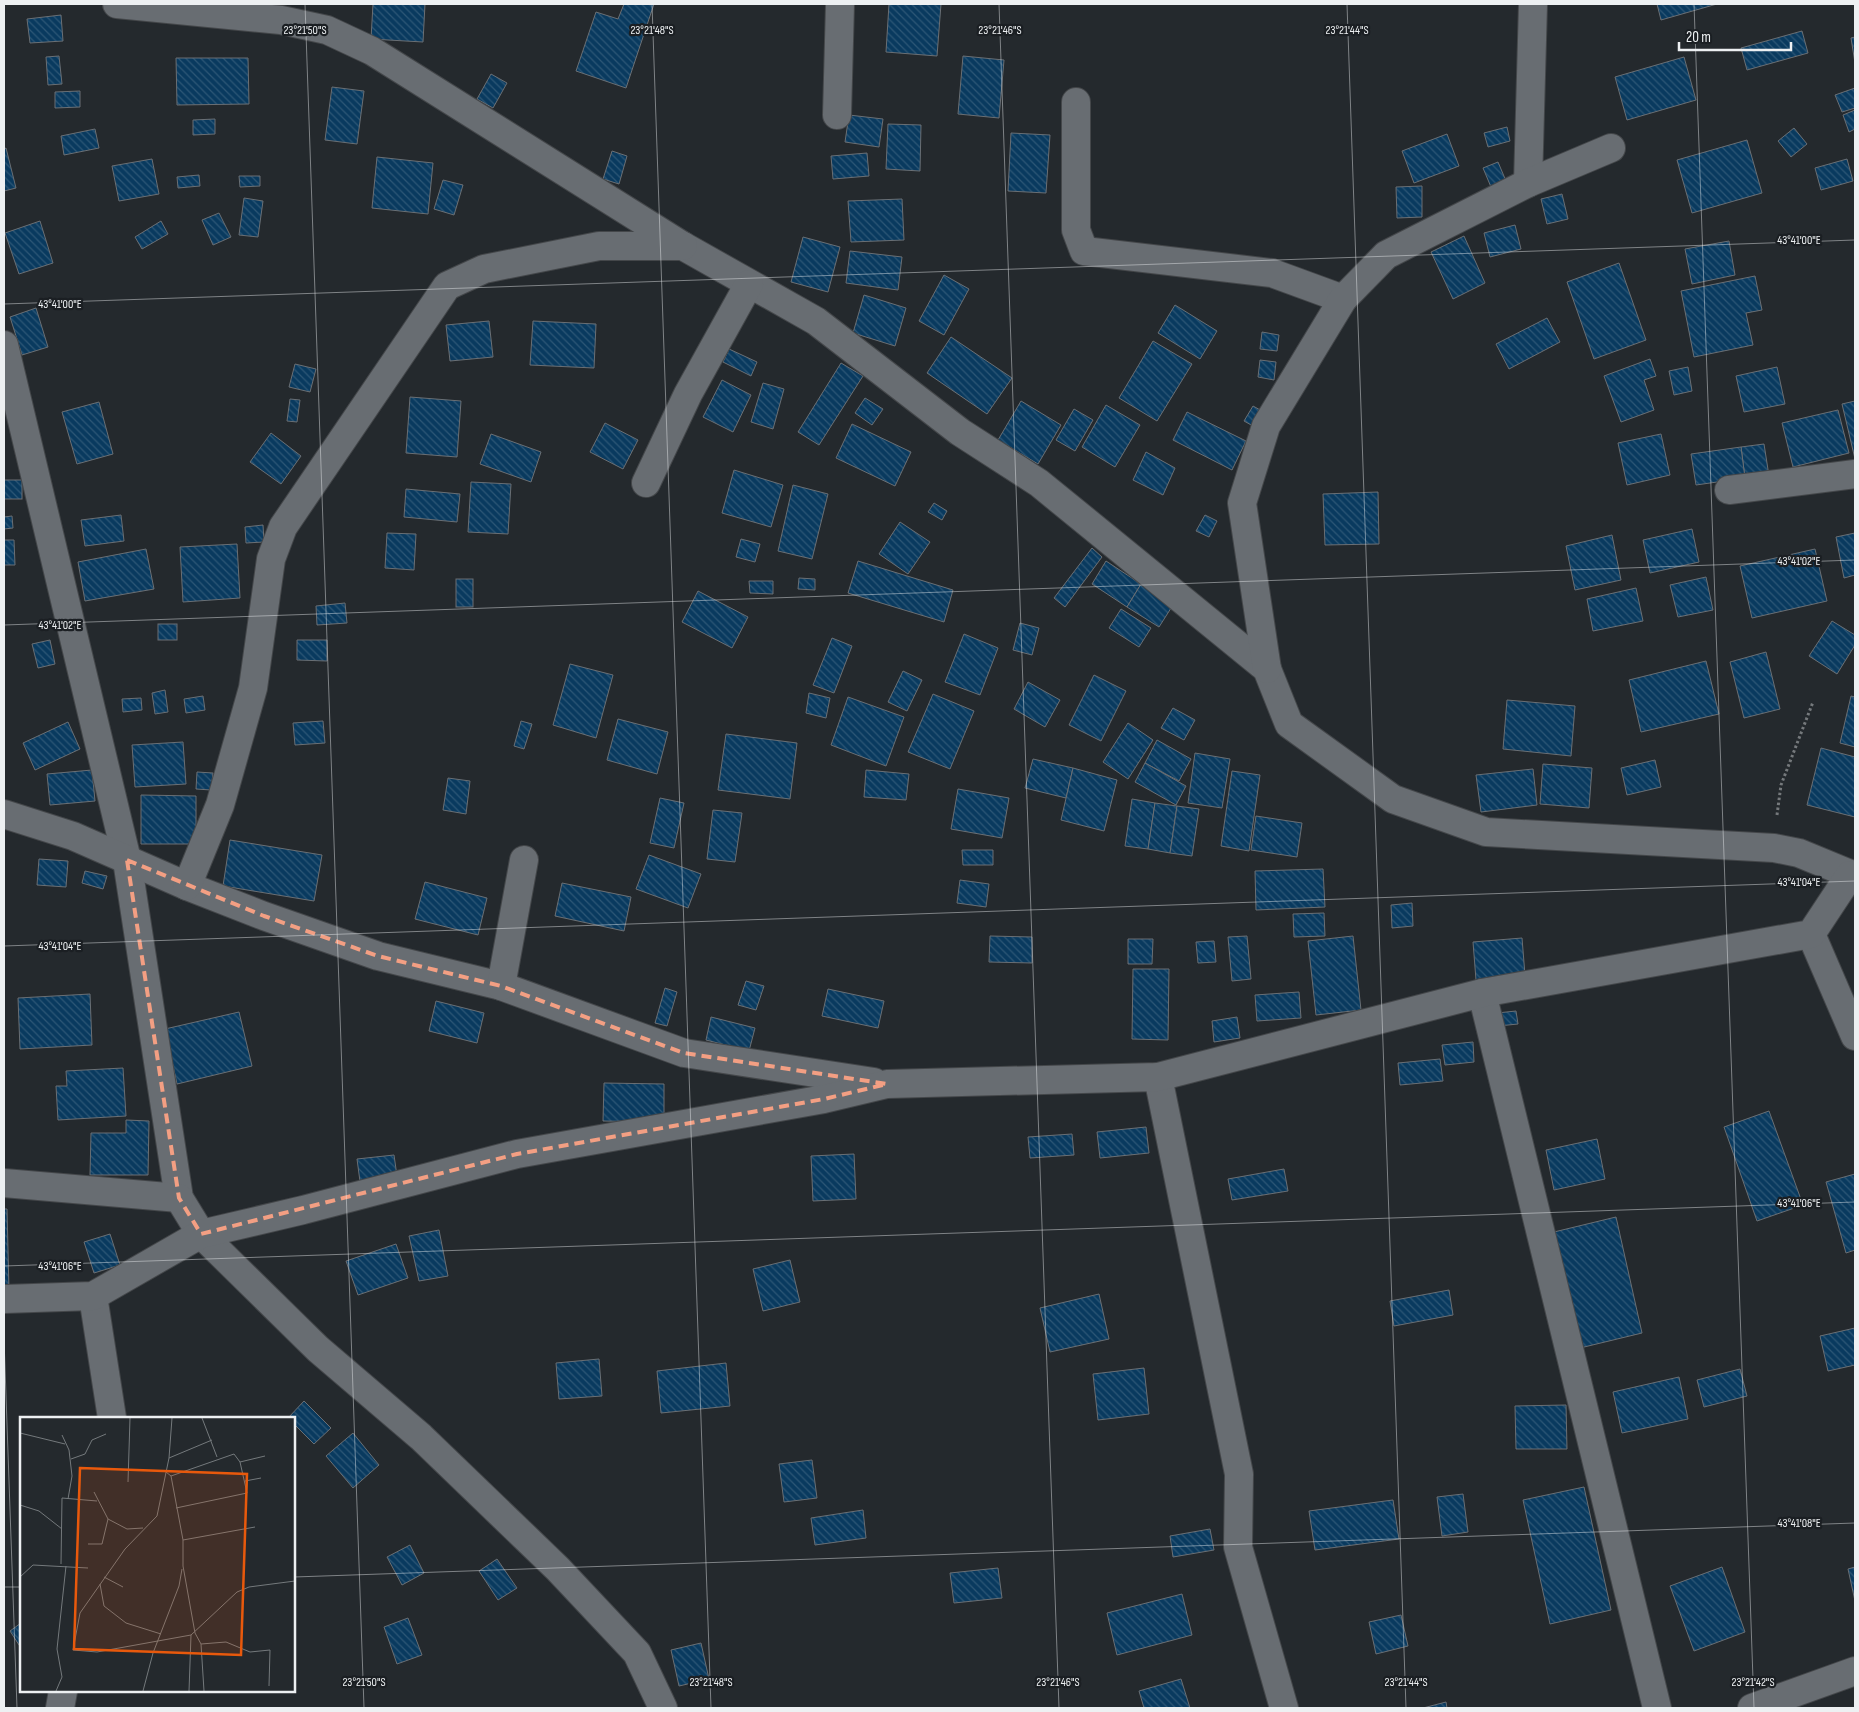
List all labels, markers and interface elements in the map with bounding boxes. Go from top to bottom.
scale bar [1679,20,1792,52]
text: 23°21'50"S [283,23,327,38]
text: 23°21'48"S [630,23,674,38]
text: 23°21'46"S [978,23,1022,38]
text: 23°21'44"S [1325,23,1369,38]
text: 20 m [1686,28,1711,47]
text: 43°41'00"E [1777,233,1821,248]
text: 43°41'00"E [38,297,82,312]
text: 43°41'02"E [1777,554,1821,569]
text: 43°41'02"E [38,618,82,633]
text: 43°41'04"E [1777,875,1821,890]
text: 43°41'04"E [38,939,82,954]
text: 43°41'06"E [1777,1196,1821,1211]
text: 43°41'06"E [38,1259,82,1274]
inset map [20,1417,295,1692]
text: 43°41'08"E [1777,1516,1821,1531]
text: 23°21'50"S [342,1675,386,1690]
text: 23°21'48"S [689,1675,733,1690]
text: 23°21'46"S [1036,1675,1080,1690]
text: 23°21'44"S [1384,1675,1428,1690]
text: 23°21'42"S [1731,1675,1775,1690]

